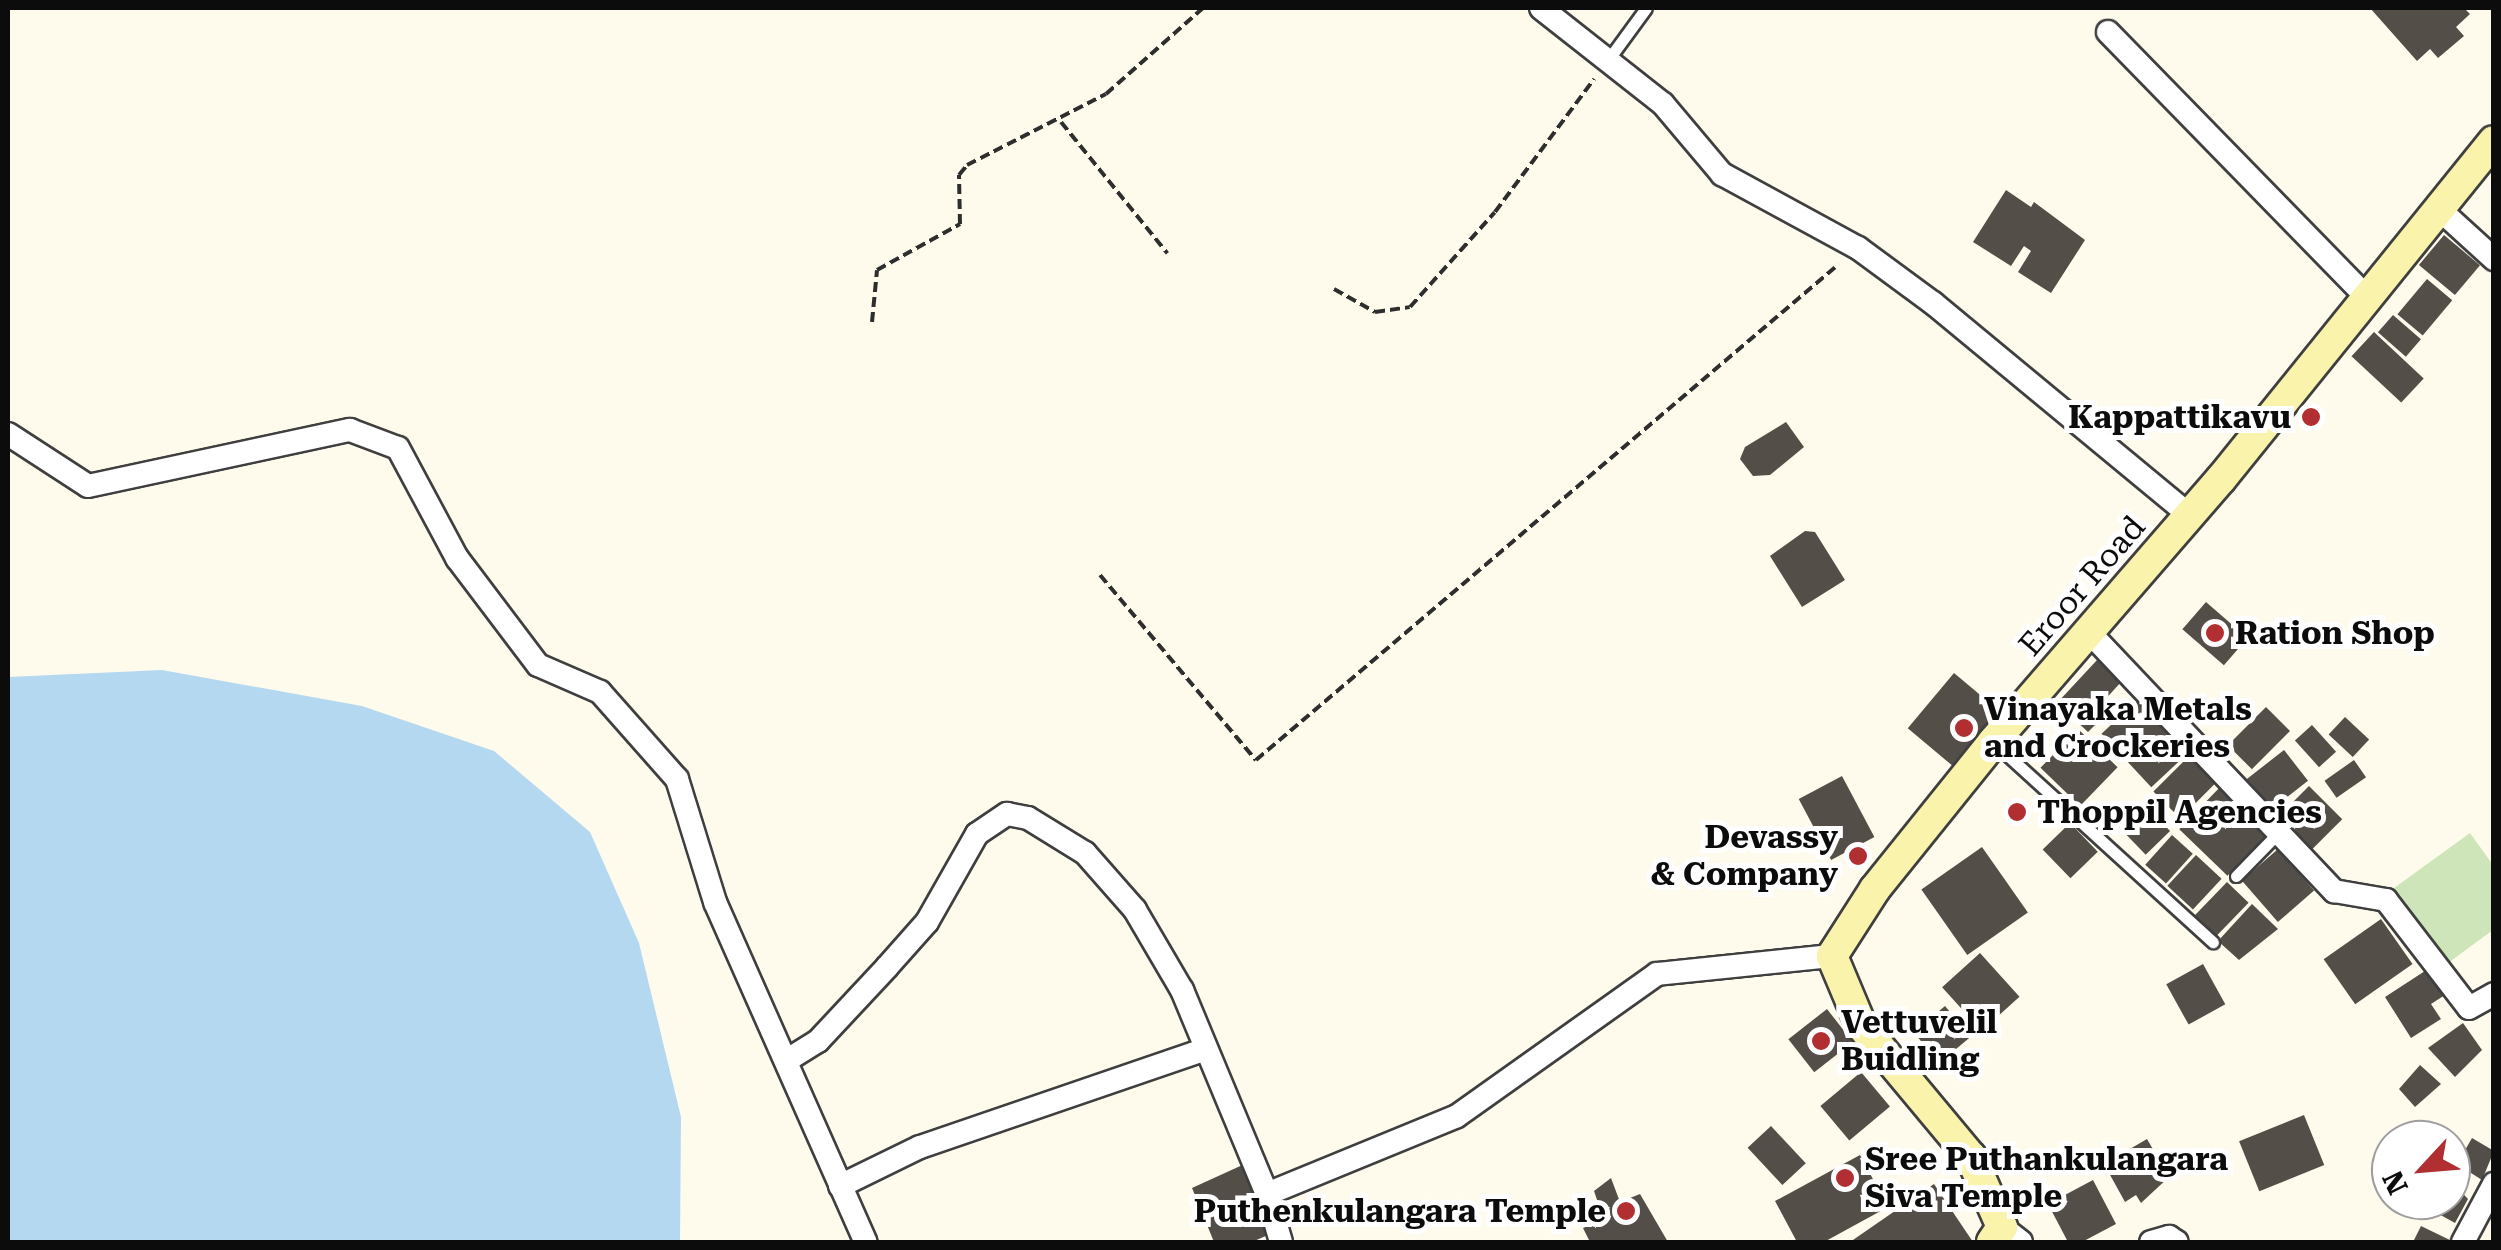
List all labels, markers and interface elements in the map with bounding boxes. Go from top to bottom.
place label: Kappattikavu [2068,398,2291,436]
marker: Kappattikavu [2300,406,2322,428]
street label: Eroor Road [2011,508,2153,664]
place label: Ration Shop [2235,614,2435,652]
marker: Ration Shop [2204,622,2226,644]
place label: Vinayaka Metals and Crockeries [1984,691,2252,766]
marker: Vinayaka Metals and Crockeries [1953,717,1975,739]
place label: Thoppil Agencies [2037,793,2322,831]
marker: Thoppil Agencies [2006,801,2028,823]
place label: Devassy & Company [1650,819,1838,894]
marker: Devassy & Company [1847,845,1869,867]
place label: Vettuvelil Buidling [1841,1004,1997,1079]
marker: Vettuvelil Buidling [1810,1030,1832,1052]
north arrow [2371,1120,2471,1220]
place label: Sree Puthankulangara Siva Temple [1865,1141,2228,1216]
text: N [2376,1166,2415,1199]
marker: Sree Puthankulangara Siva Temple [1834,1167,1856,1189]
place label: Puthenkulangara Temple [1194,1192,1606,1230]
marker: Puthenkulangara Temple [1615,1200,1637,1222]

